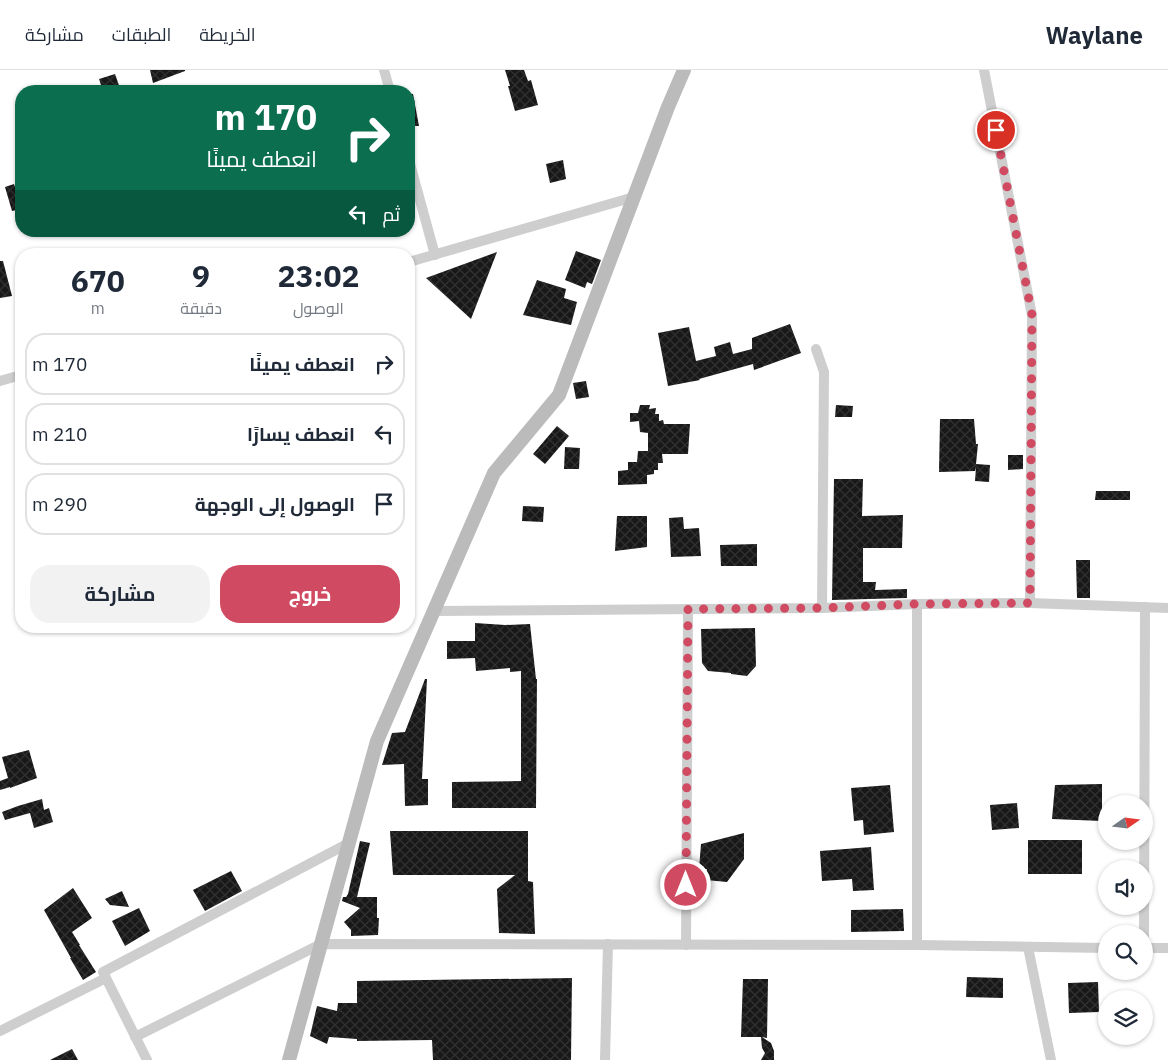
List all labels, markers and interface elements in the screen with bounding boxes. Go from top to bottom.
text: Waylane [1045,19,1143,51]
text: مشاركة [25,23,84,46]
text: الطبقات [112,23,171,46]
text: الخريطة [199,23,256,46]
text: 170 m [214,94,317,140]
icon: right [335,105,400,170]
pin [975,109,1017,151]
icon: arrive [982,116,1010,144]
text: انعطف يمينًا [206,144,317,173]
icon: left [344,200,372,228]
text: ثم [382,202,400,226]
text: 9 [192,256,210,295]
text: 23:02 [277,256,359,295]
text: 670 [71,261,125,300]
text: m [91,298,105,318]
text: دقيقة [180,298,222,318]
text: الوصول [293,298,344,318]
icon: right [370,350,398,378]
text: 170 m [32,352,87,376]
text: انعطف يمينًا [249,352,355,376]
icon: left [370,420,398,448]
text: 210 m [32,422,87,446]
text: انعطف يسارًا [247,422,355,446]
icon: arrive [370,490,398,518]
text: 290 m [32,492,87,516]
text: الوصول إلى الوجهة [195,492,355,516]
button: مشاركة [30,565,210,623]
button: خروج [220,565,400,623]
north arrow [1098,795,1152,850]
map controls [1098,795,1153,1045]
position arrow [659,858,711,910]
button: sound [1098,860,1153,915]
button: search [1098,925,1153,980]
button: layers [1098,990,1153,1045]

